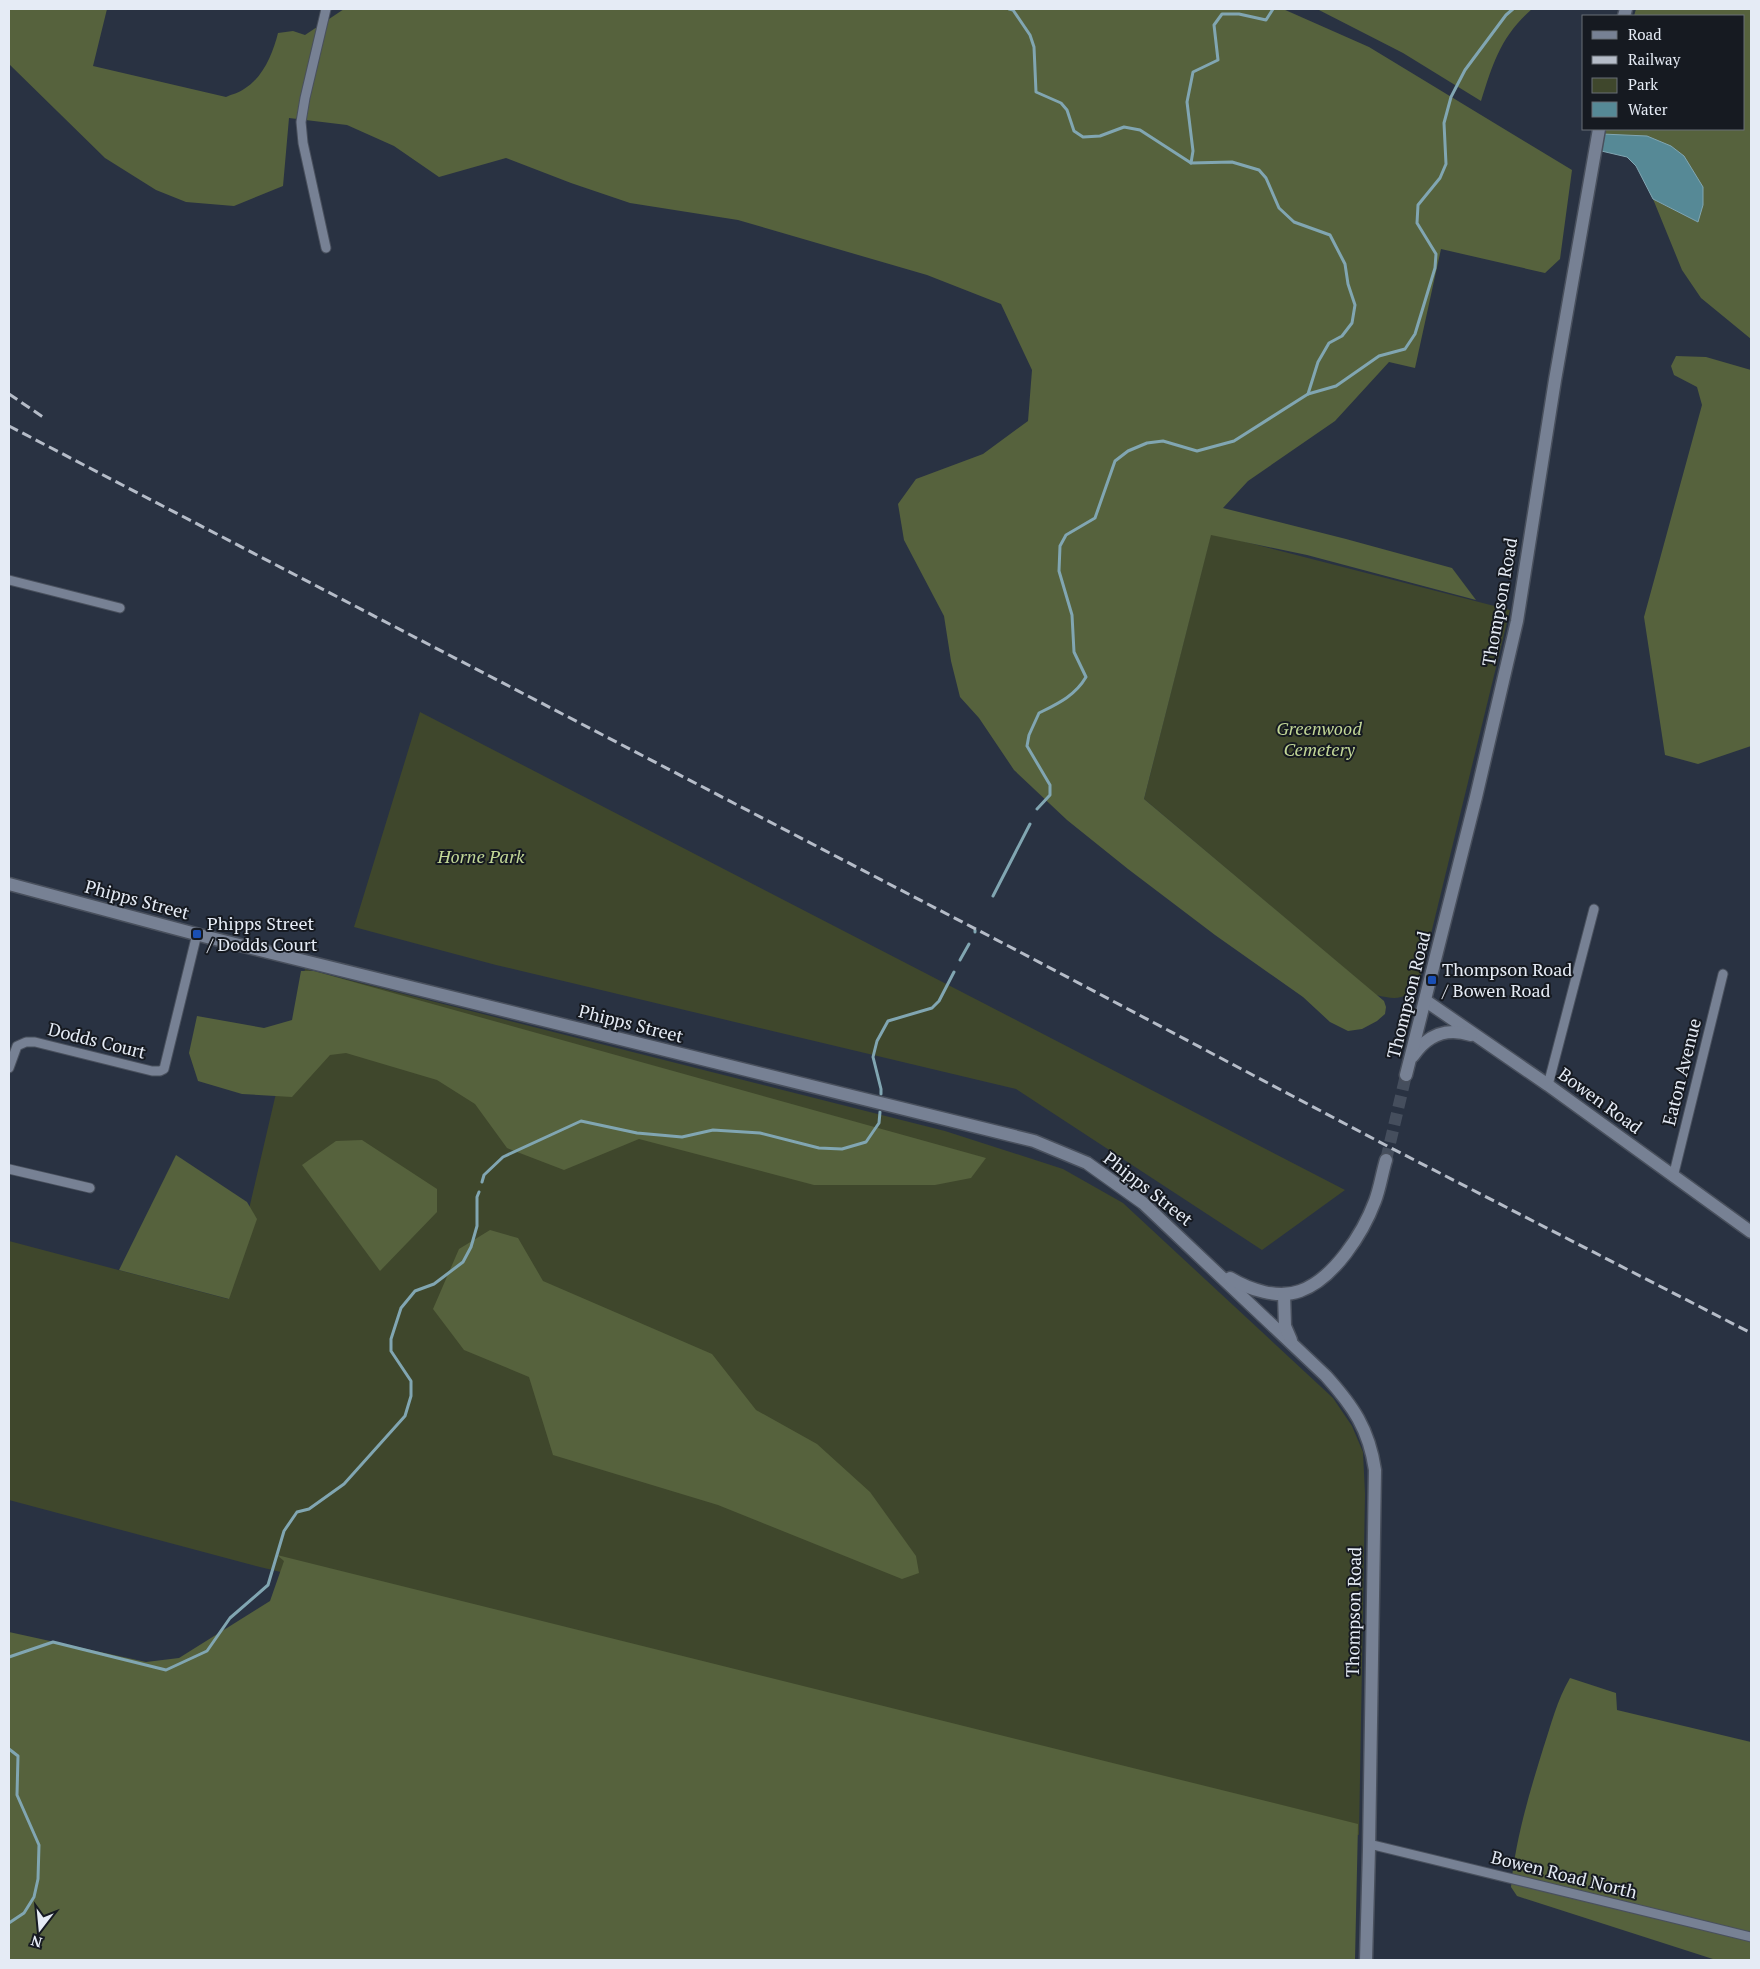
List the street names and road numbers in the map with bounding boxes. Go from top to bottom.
street label: Thompson Road [1476,536,1522,668]
street label: Phipps Street [82,874,192,925]
street label: Thompson Road [1381,929,1435,1061]
street label: Phipps Street [576,998,687,1048]
street label: Dodds Court [46,1016,149,1064]
street label: Eaton Avenue [1656,1016,1706,1128]
street label: Bowen Road [1554,1062,1647,1139]
street label: Phipps Street [1099,1146,1199,1231]
street label: Thompson Road [1340,1547,1366,1677]
street label: Bowen Road North [1489,1844,1640,1904]

